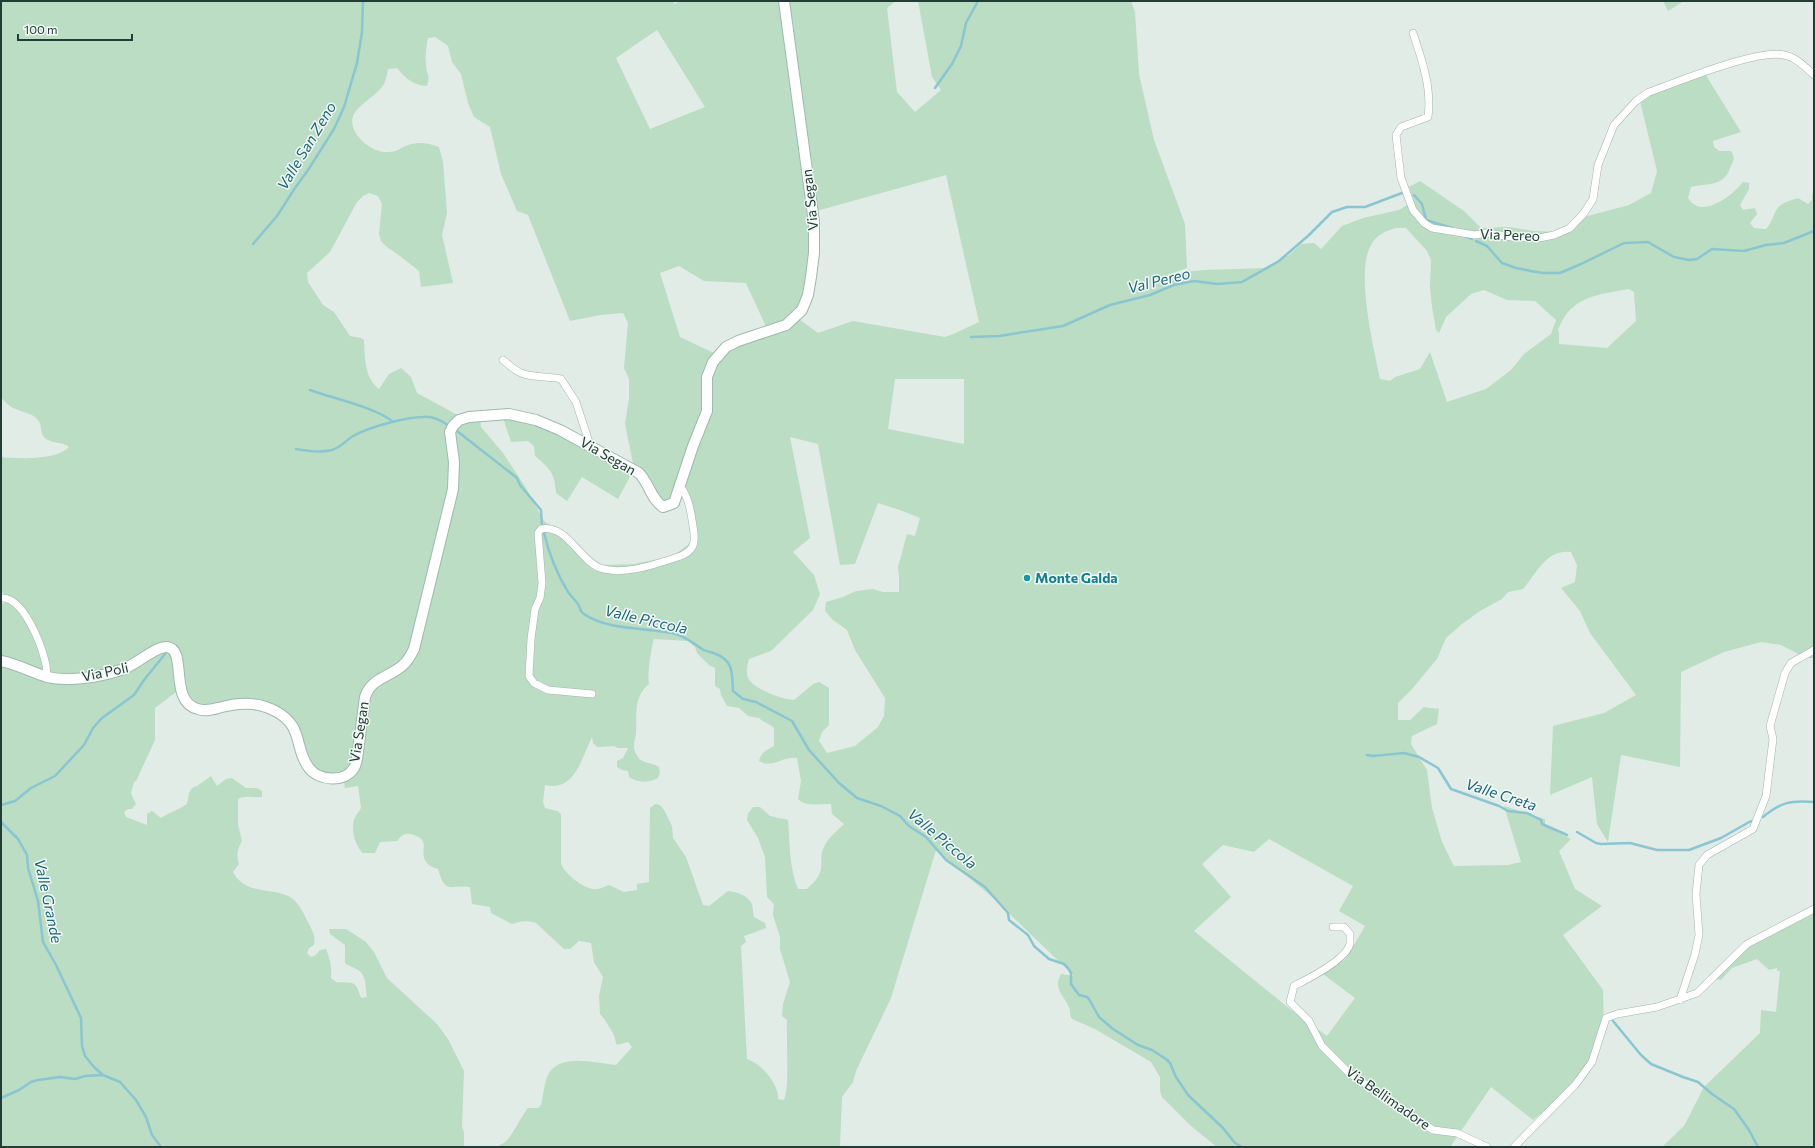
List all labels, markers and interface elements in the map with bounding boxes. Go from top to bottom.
scale bar [18,16,132,42]
text: 100 m [24,22,58,36]
water label: Valle San Zeno [273,98,339,193]
street label: Via Segan [798,169,821,232]
street label: Via Pereo [1480,225,1540,244]
water label: Val Pereo [1126,264,1192,296]
street label: Via Segan [577,433,639,478]
place label: Monte Galda [1035,569,1118,586]
marker: Monte Galda [1022,573,1032,583]
water label: Valle Piccola [603,601,690,637]
street label: Via Poli [80,658,130,685]
street label: Via Segan [345,700,372,764]
water label: Valle Creta [1464,774,1539,814]
water label: Valle Piccola [904,804,981,872]
water label: Valle Grande [31,857,67,945]
street label: Via Bellimadore [1343,1062,1434,1133]

